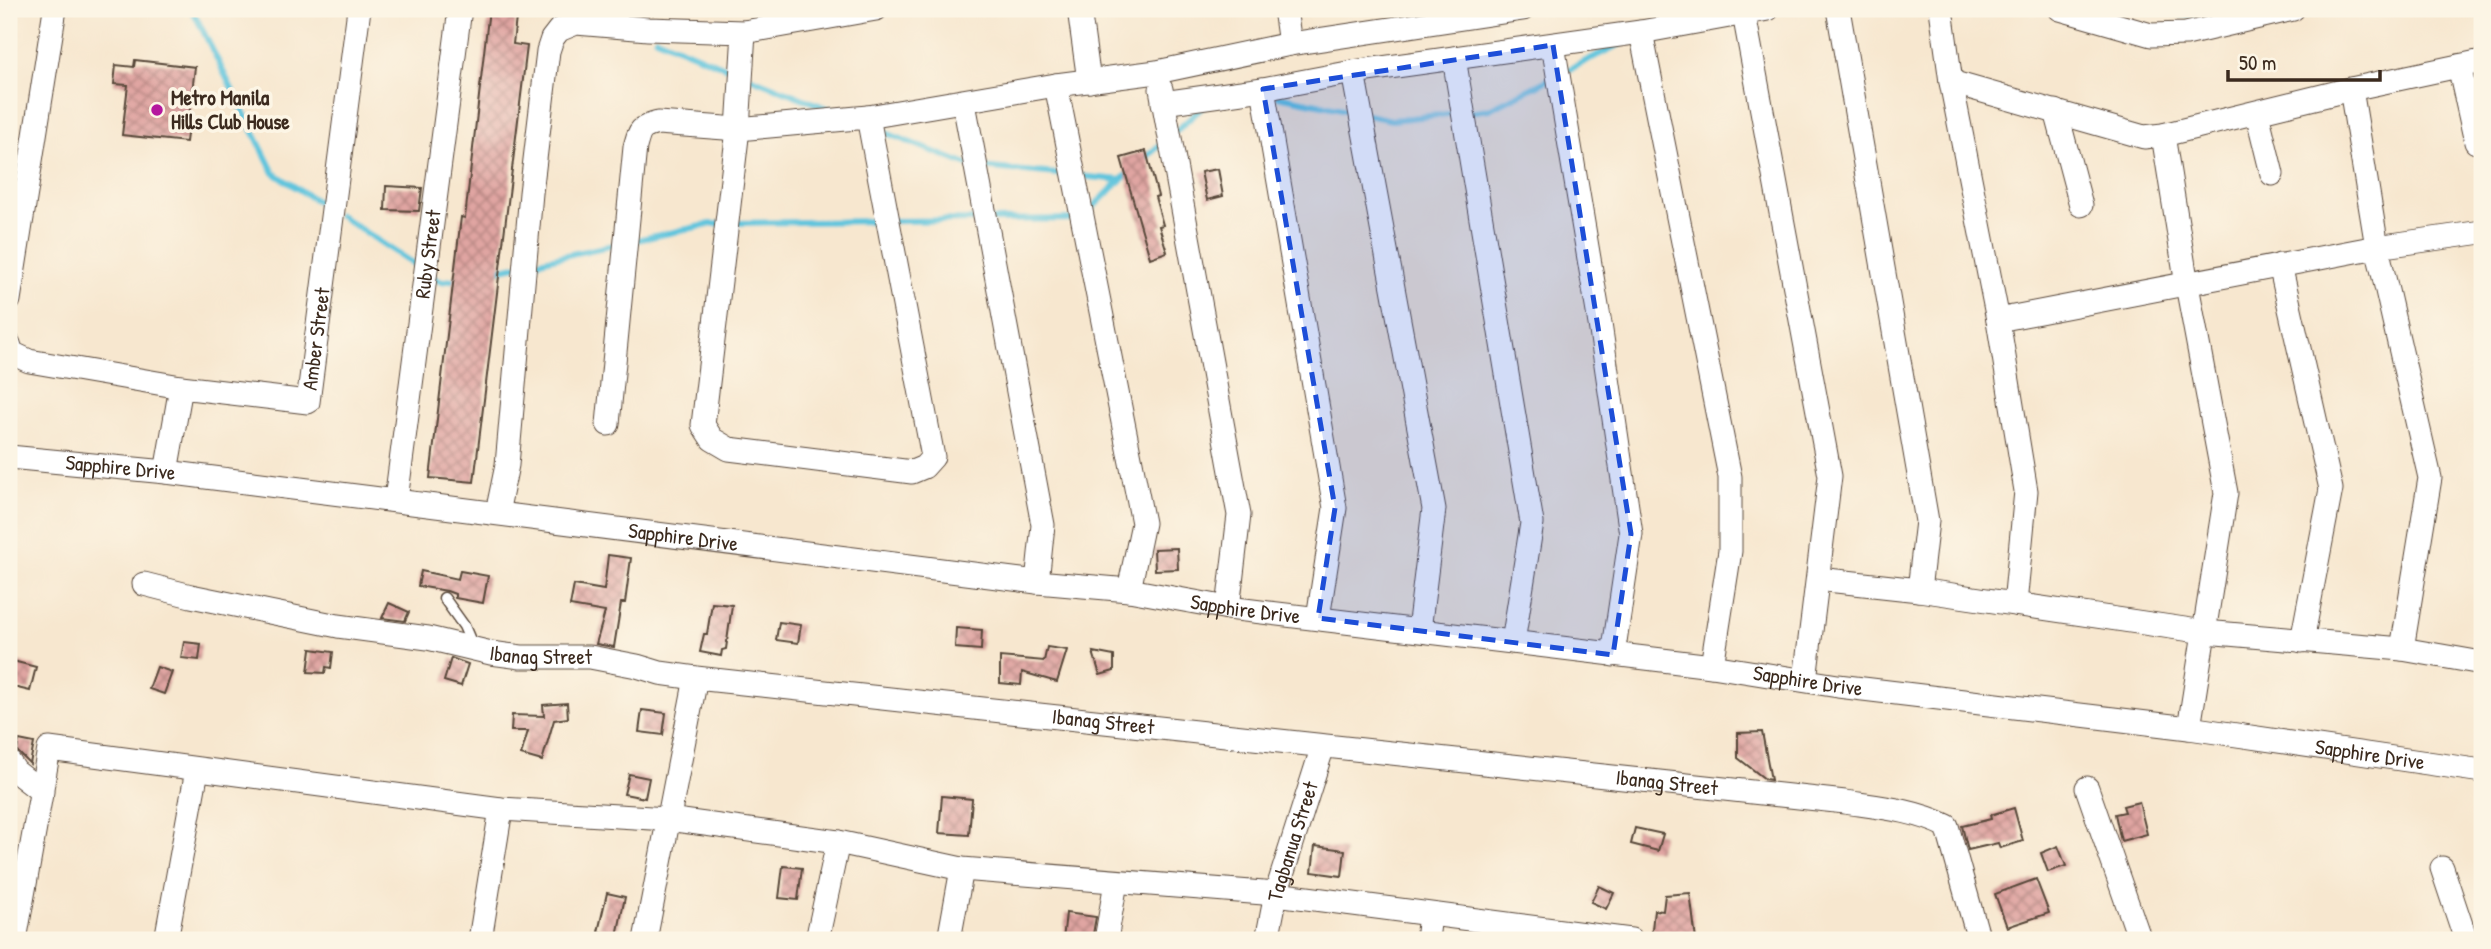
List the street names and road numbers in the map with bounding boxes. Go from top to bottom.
street label: Ruby Street [407,207,448,300]
street label: Amber Street [295,285,337,392]
street label: Sapphire Drive [64,447,177,487]
street label: Sapphire Drive [627,516,740,558]
street label: Sapphire Drive [1188,586,1302,631]
street label: Ibanag Street [488,638,593,671]
street label: Sapphire Drive [1751,658,1864,703]
street label: Ibanag Street [1050,702,1156,741]
street label: Sapphire Drive [2313,732,2427,776]
street label: Ibanag Street [1614,762,1720,802]
street label: Tagbanua Street [1260,777,1325,904]

